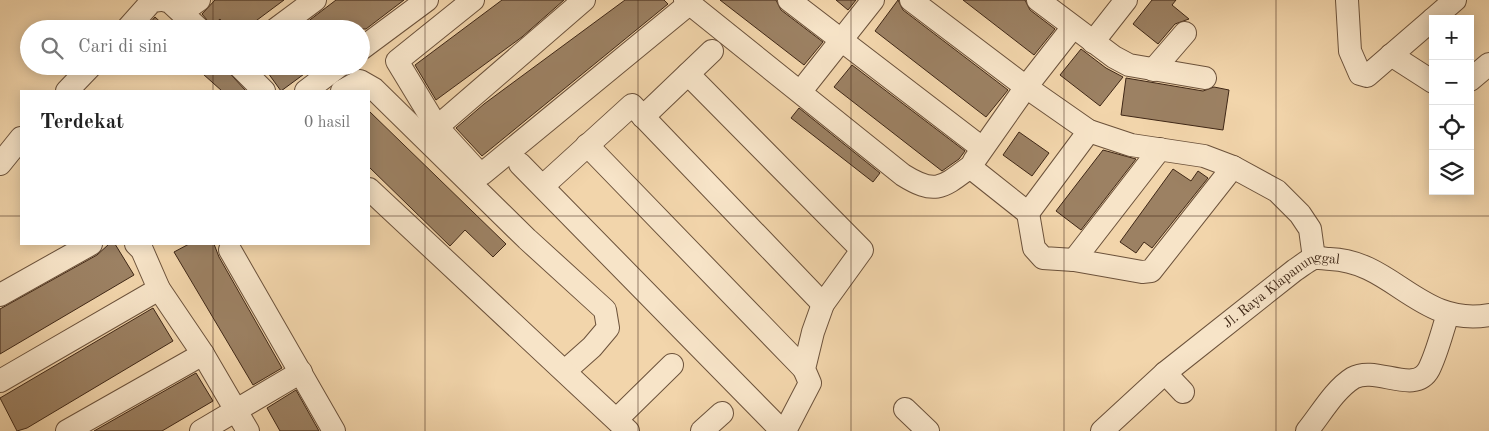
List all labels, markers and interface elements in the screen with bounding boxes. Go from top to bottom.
map controls [1429,15,1474,195]
button: + [1429,15,1474,60]
search box [20,20,370,75]
icon: search [38,34,66,62]
text: Cari di sini [78,38,168,57]
button: − [1429,60,1474,105]
button: locate [1429,105,1474,150]
text: Terdekat [40,112,124,133]
text: 0 hasil [304,115,350,131]
button: layers [1429,150,1474,195]
street label: Jl. Raya Klapanunggal [1221,251,1341,331]

